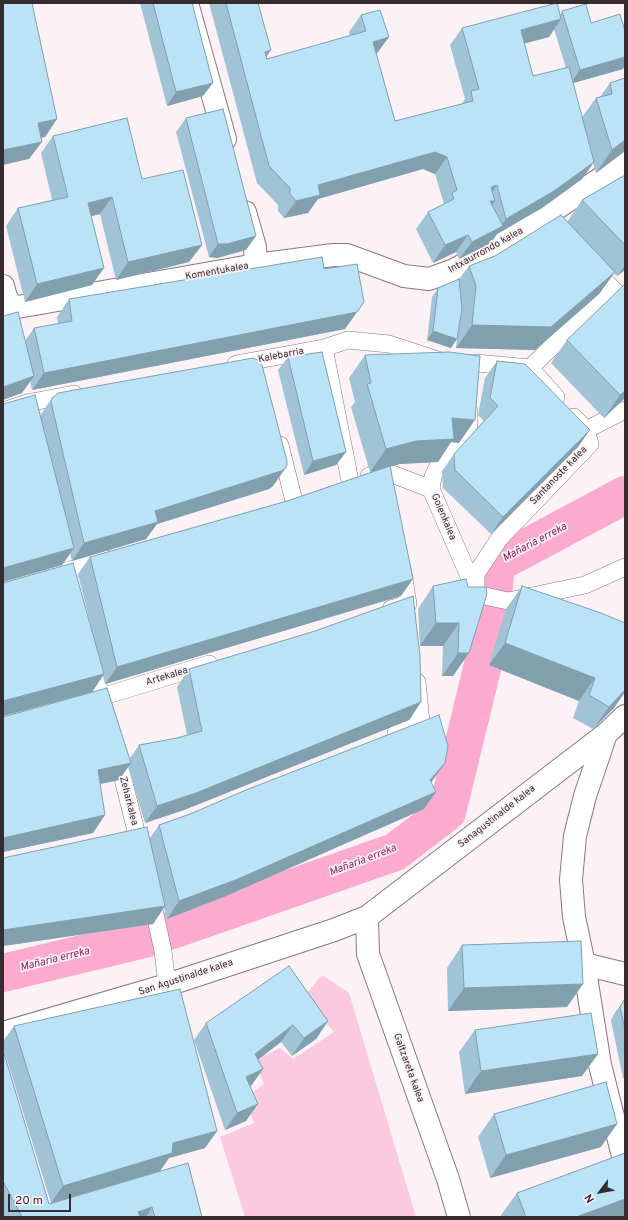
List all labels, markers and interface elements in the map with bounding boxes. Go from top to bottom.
street label: Intxaurrondo kalea [447,225,525,277]
street label: Komentukalea [184,261,250,283]
street label: Kalebarria [257,346,305,366]
street label: Santanoste kalea [528,444,590,508]
street label: Goienkalea [428,492,458,542]
water label: Mañaria erreka [501,521,569,565]
street label: Artekalea [144,665,190,689]
street label: Zeharkalea [116,775,140,827]
street label: Sanagustinalde kalea [456,783,538,851]
water label: Mañaria erreka [328,842,398,880]
water label: Mañaria erreka [19,945,91,975]
street label: San Agustinalde kalea [137,957,235,999]
street label: Galtzareta kalea [390,1032,426,1104]
north arrow [580,1172,620,1212]
scale bar [10,1186,73,1212]
text: N [582,1191,598,1205]
text: 20 m [15,1193,43,1209]

